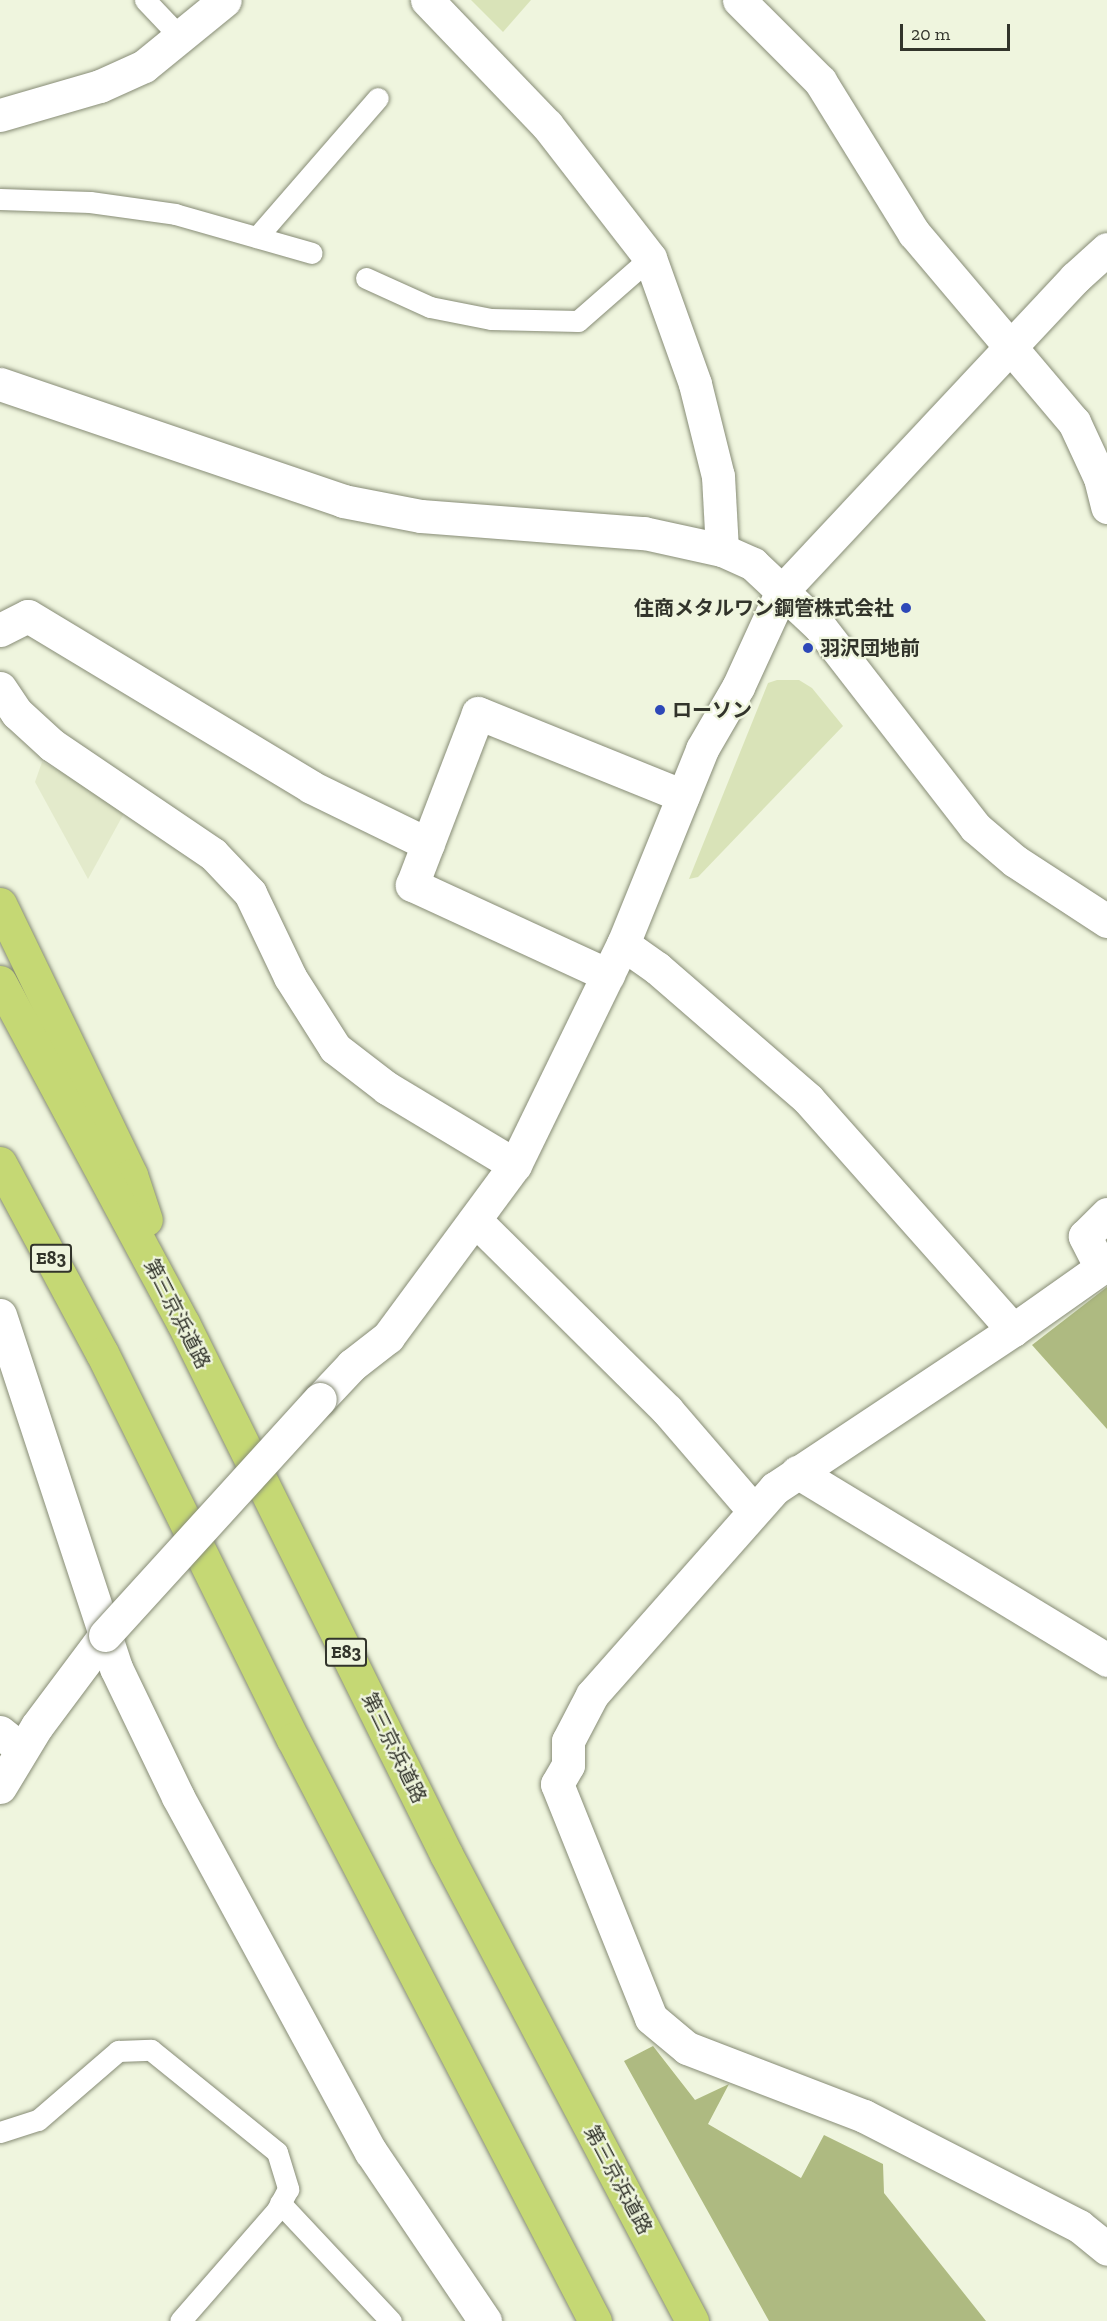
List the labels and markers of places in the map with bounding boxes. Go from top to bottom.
place label: 住商メタルワン鋼管株式会社 [634,596,894,620]
marker: 住商メタルワン鋼管株式会社 [899,601,913,615]
place label: 羽沢団地前 [820,636,920,660]
marker: 羽沢団地前 [801,641,815,655]
place label: ローソン [672,698,752,722]
marker: ローソン [653,703,667,717]

